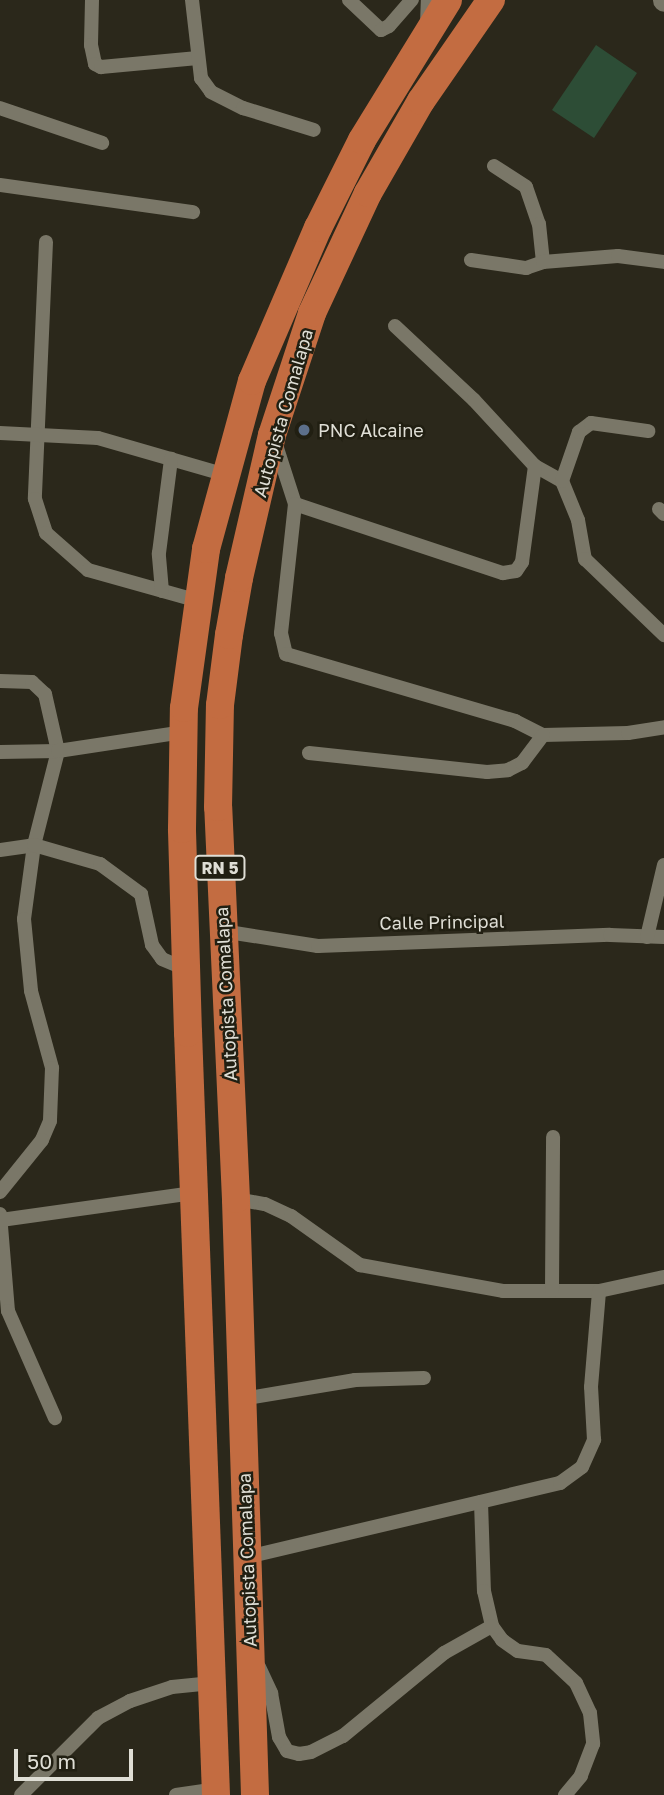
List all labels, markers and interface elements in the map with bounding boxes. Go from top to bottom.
street label: Autopista Comalapa [249,326,317,500]
place label: PNC Alcaine [318,419,424,441]
marker: PNC Alcaine [296,422,312,438]
road number: RN 5 [194,856,246,880]
street label: Autopista Comalapa [211,906,241,1082]
street label: Calle Principal [379,910,505,934]
street label: Autopista Comalapa [233,1473,261,1647]
scale bar [18,1736,136,1780]
text: 50 m [27,1748,76,1774]

